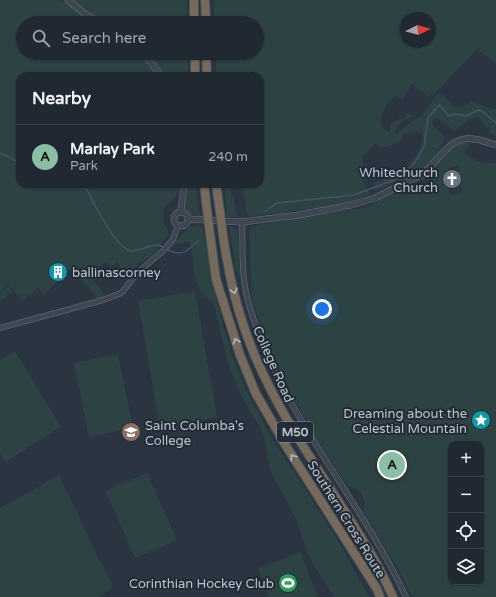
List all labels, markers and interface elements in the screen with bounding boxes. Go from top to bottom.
north arrow [400,12,436,48]
search box [16,16,264,60]
icon: search [30,27,52,49]
text: Search here [62,29,146,47]
text: Nearby [32,88,91,109]
text: Marlay Park [70,140,155,158]
text: A [40,149,50,165]
text: 240 m [208,149,248,165]
text: Park [70,158,98,174]
place label: Whitechurch Church [359,165,438,196]
church icon: Whitechurch Church [441,168,463,190]
building icon: ballinascorney [47,261,69,283]
place label: ballinascorney [72,265,161,281]
one-way arrow [229,288,237,295]
your location [312,299,332,319]
street label: College Road [249,324,297,405]
one-way arrow [232,338,240,345]
place label: Dreaming about the Celestial Mountain [343,406,467,437]
place icon: Dreaming about the Celestial Mountain [470,409,492,431]
place label: Saint Columba's College [145,418,244,449]
school or university icon: Saint Columba's College [120,421,142,443]
road number: M50 [277,422,313,442]
map controls [448,441,484,585]
button: + [448,441,484,477]
pin: A [379,450,405,480]
one-way arrow [290,454,298,461]
street label: Southern Cross Route [304,458,389,581]
button: − [448,477,484,513]
button: locate [448,513,484,549]
button: layers [448,549,484,585]
sports icon: Corinthian Hockey Club [277,572,299,594]
place label: Corinthian Hockey Club [129,576,274,592]

